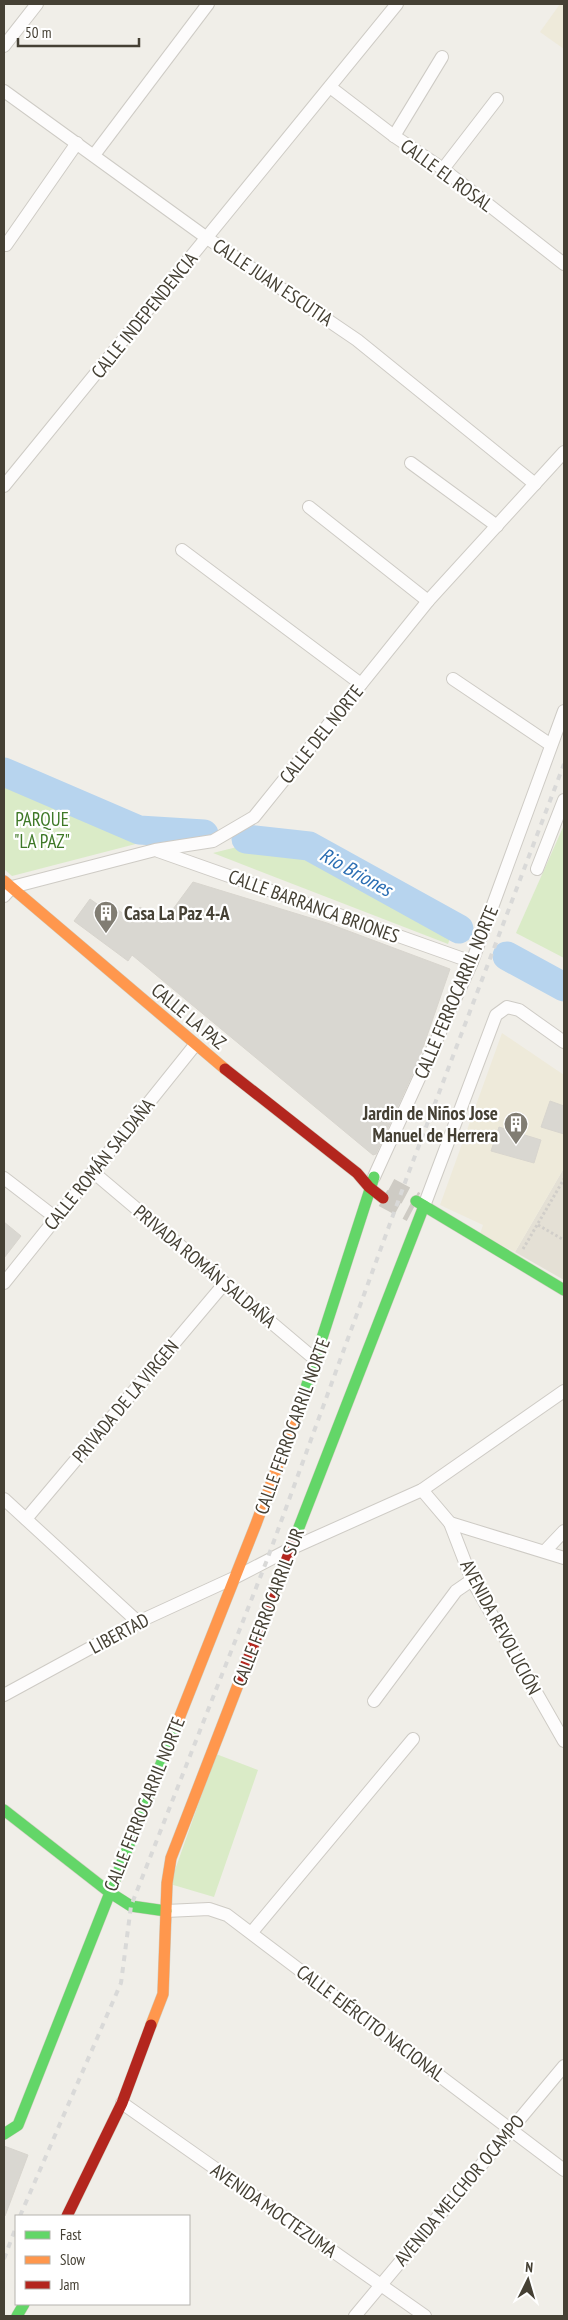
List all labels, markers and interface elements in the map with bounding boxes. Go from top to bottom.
scale bar [18,15,139,47]
text: 50 m [25,23,51,42]
street label: CALLE EL ROSAL [396,133,498,217]
street label: CALLE JUAN ESCUTIA [208,233,338,331]
street label: CALLE INDEPENDENCIA [86,247,202,383]
street label: CALLE DEL NORTE [274,680,368,788]
park label: PARQUE "LA PAZ" [14,807,70,853]
water label: Rio Briones [315,842,399,903]
street label: CALLE BARRANCA BRIONES [225,864,403,948]
building icon: Casa La Paz 4-A [93,900,119,934]
place label: Casa La Paz 4-A [124,901,230,925]
street label: CALLE FERROCARRIL NORTE [409,902,503,1082]
street label: CALLE LA PAZ [147,978,231,1054]
street label: CALLE ROMÁN SALDAÑA [39,1093,159,1235]
place label: Jardin de Niños Jose Manuel de Herrera [362,1101,498,1147]
building icon: Jardin de Niños Jose Manuel de Herrera [503,1111,529,1145]
street label: PRIVADA ROMÁN SALDAÑA [129,1200,281,1332]
street label: PRIVADA DE LA VIRGEN [67,1335,183,1467]
street label: CALLE FERROCARRIL NORTE [249,1335,335,1517]
street label: CALLE FERROCARRIL SUR [227,1524,309,1690]
street label: AVENIDA REVOLUCIÓN [455,1555,547,1699]
street label: LIBERTAD [85,1607,153,1659]
street label: CALLE FERROCARRIL NORTE [98,1713,190,1895]
street label: CALLE EJÉRCITO NACIONAL [292,1959,450,2087]
street label: AVENIDA MELCHOR OCAMPO [389,2110,529,2270]
street label: AVENIDA MOCTEZUMA [206,2158,342,2262]
legend [15,2215,190,2305]
text: Fast [60,2225,81,2244]
text: Slow [60,2250,85,2269]
north arrow [503,2255,553,2305]
text: Jam [59,2275,79,2294]

